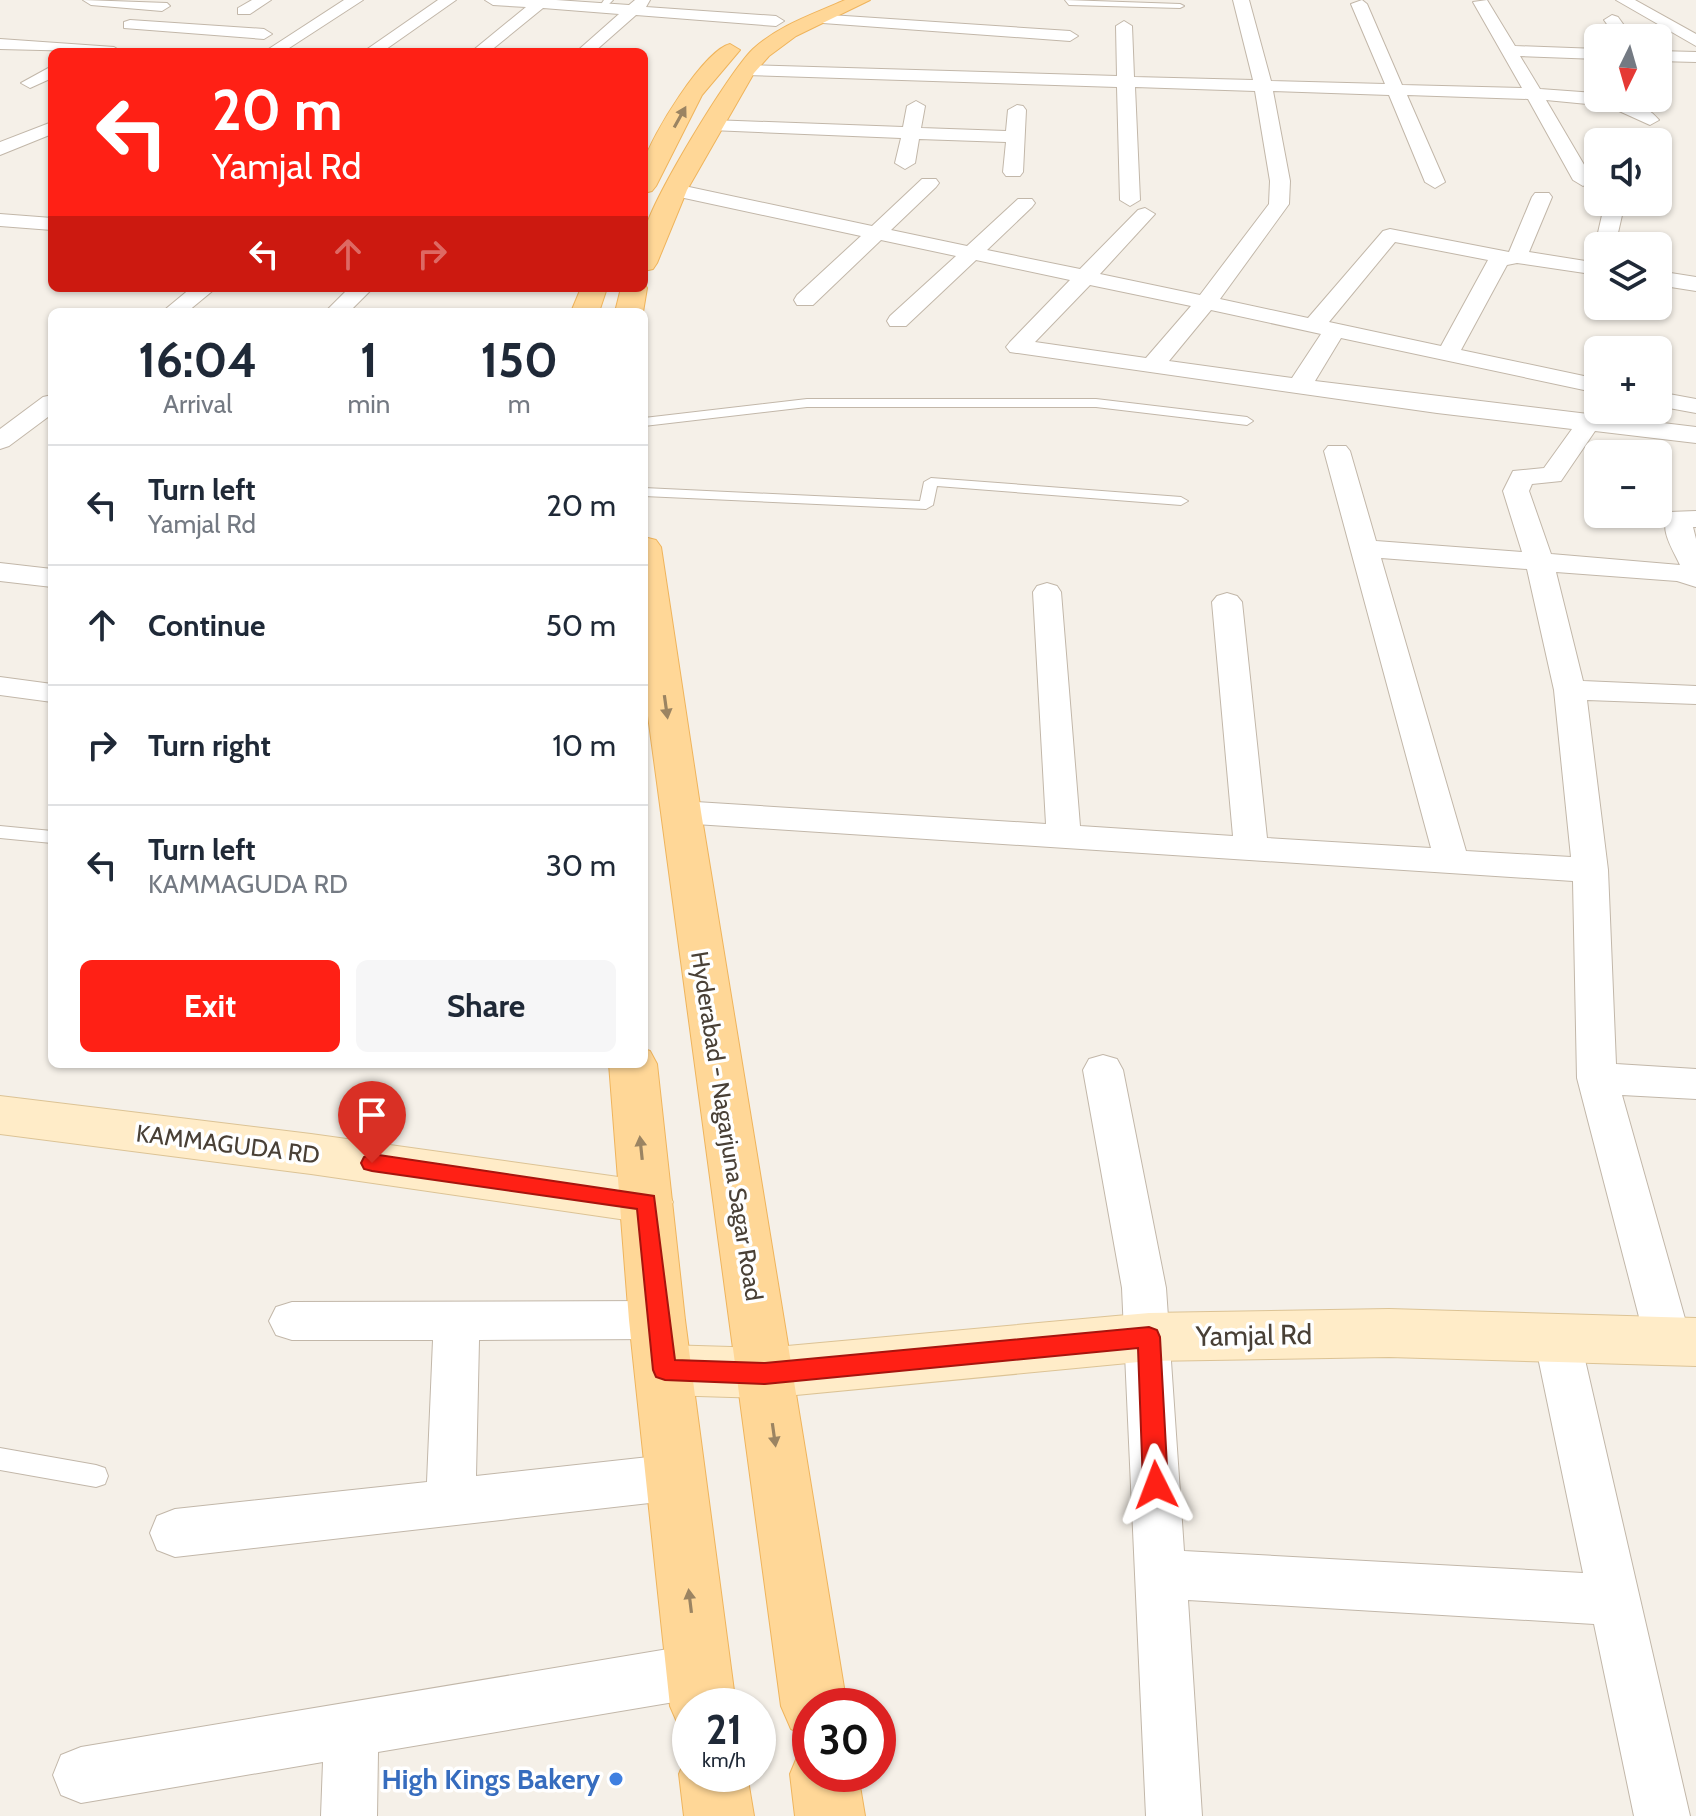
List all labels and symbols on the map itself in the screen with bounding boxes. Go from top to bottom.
north arrow [1584,24,1672,112]
one-way arrow [673,106,687,128]
one-way arrow [660,695,673,720]
street label: Hyderabad - Nagarjuna Sagar Road [685,949,769,1303]
pin [338,1081,406,1163]
street label: KAMMAGUDA RD [135,1118,321,1170]
one-way arrow [635,1135,648,1160]
street label: Yamjal Rd [1195,1317,1312,1353]
one-way arrow [768,1423,781,1448]
position arrow [1114,1443,1198,1527]
one-way arrow [684,1588,697,1613]
speed limit sign: 30 [792,1688,896,1792]
place label: High Kings Bakery [381,1762,600,1796]
marker: High Kings Bakery [607,1770,625,1788]

